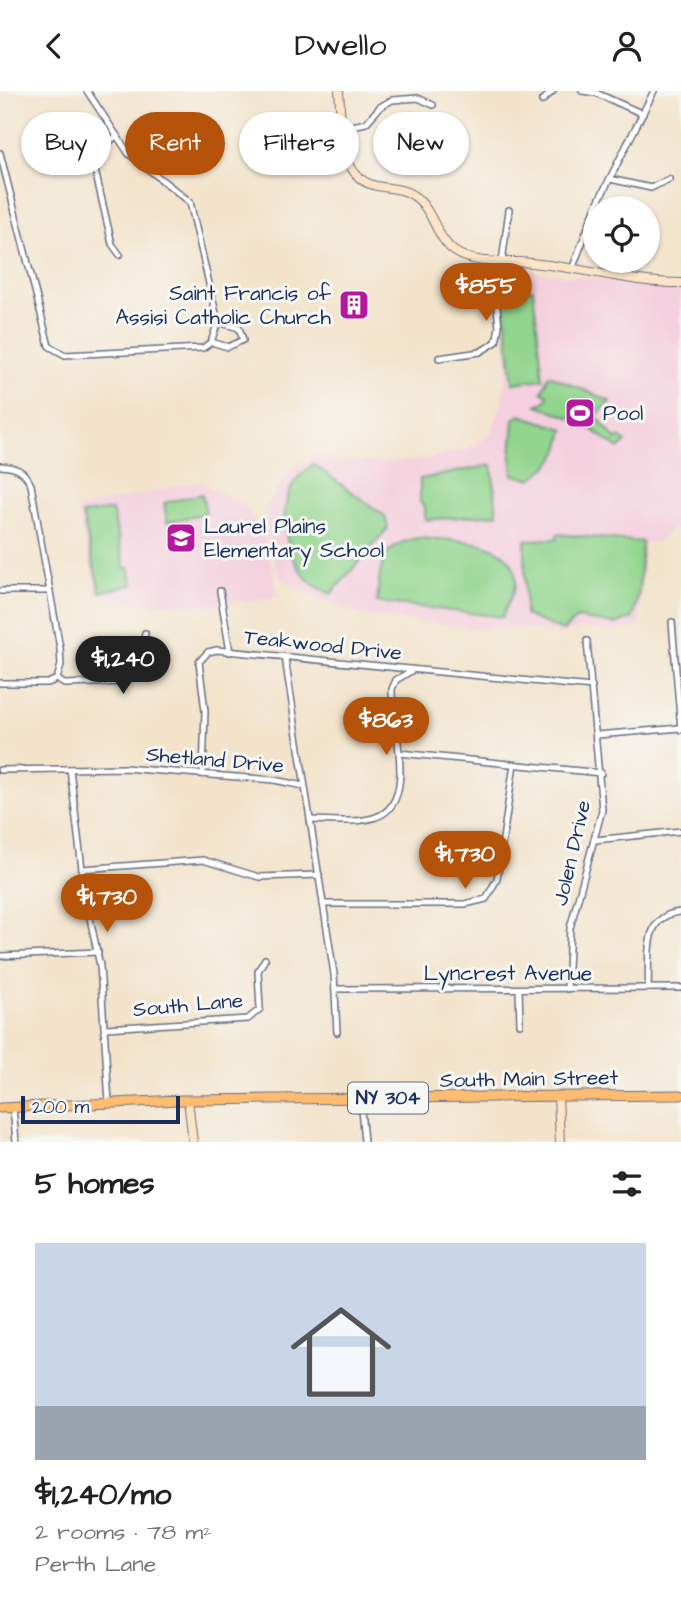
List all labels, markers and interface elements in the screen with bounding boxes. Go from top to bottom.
text: Dwello [295,23,387,68]
icon: back [35,27,73,65]
icon: person [608,27,646,65]
chip: Buy [21,112,111,175]
chip: Rent [125,112,225,175]
chip: Filters [239,112,359,175]
chip: New [373,112,469,175]
map controls [583,196,660,273]
button: locate [583,196,660,273]
pin: $855 [445,264,527,323]
text: $855 [456,270,516,302]
place label: Saint Francis of Assisi Catholic Church [116,279,332,332]
building icon: Saint Francis of Assisi Catholic Church [337,288,371,322]
sports icon: Pool [563,396,597,430]
place label: Pool [603,399,643,428]
place label: Laurel Plains Elementary School [204,512,384,567]
school or university icon: Laurel Plains Elementary School [164,521,198,555]
street label: Teakwood Drive [243,622,403,668]
pin: $1,240 [66,637,180,696]
text: $1,240 [91,643,155,675]
pin: $863 [345,697,427,757]
text: $863 [359,704,413,736]
street label: Shetland Drive [145,740,285,780]
street label: Jolen Drive [546,798,598,908]
pin: $1,730 [408,831,522,891]
text: $1,730 [435,838,495,870]
pin: $1,730 [50,875,164,934]
text: $1,730 [77,881,137,913]
street label: Lyncrest Avenue [424,959,592,990]
street label: South Lane [132,986,244,1024]
street label: South Main Street [440,1063,619,1095]
road number: NY 304 [348,1083,428,1114]
scale bar [21,1093,180,1125]
text: 200 m [32,1094,89,1121]
text: 5 homes [35,1163,155,1205]
icon: filters [608,1165,646,1203]
icon: home [278,1289,404,1415]
text: $1,240/mo [35,1474,171,1516]
text: 2 rooms · 78 m² [35,1516,212,1548]
text: Perth Lane [35,1548,156,1580]

